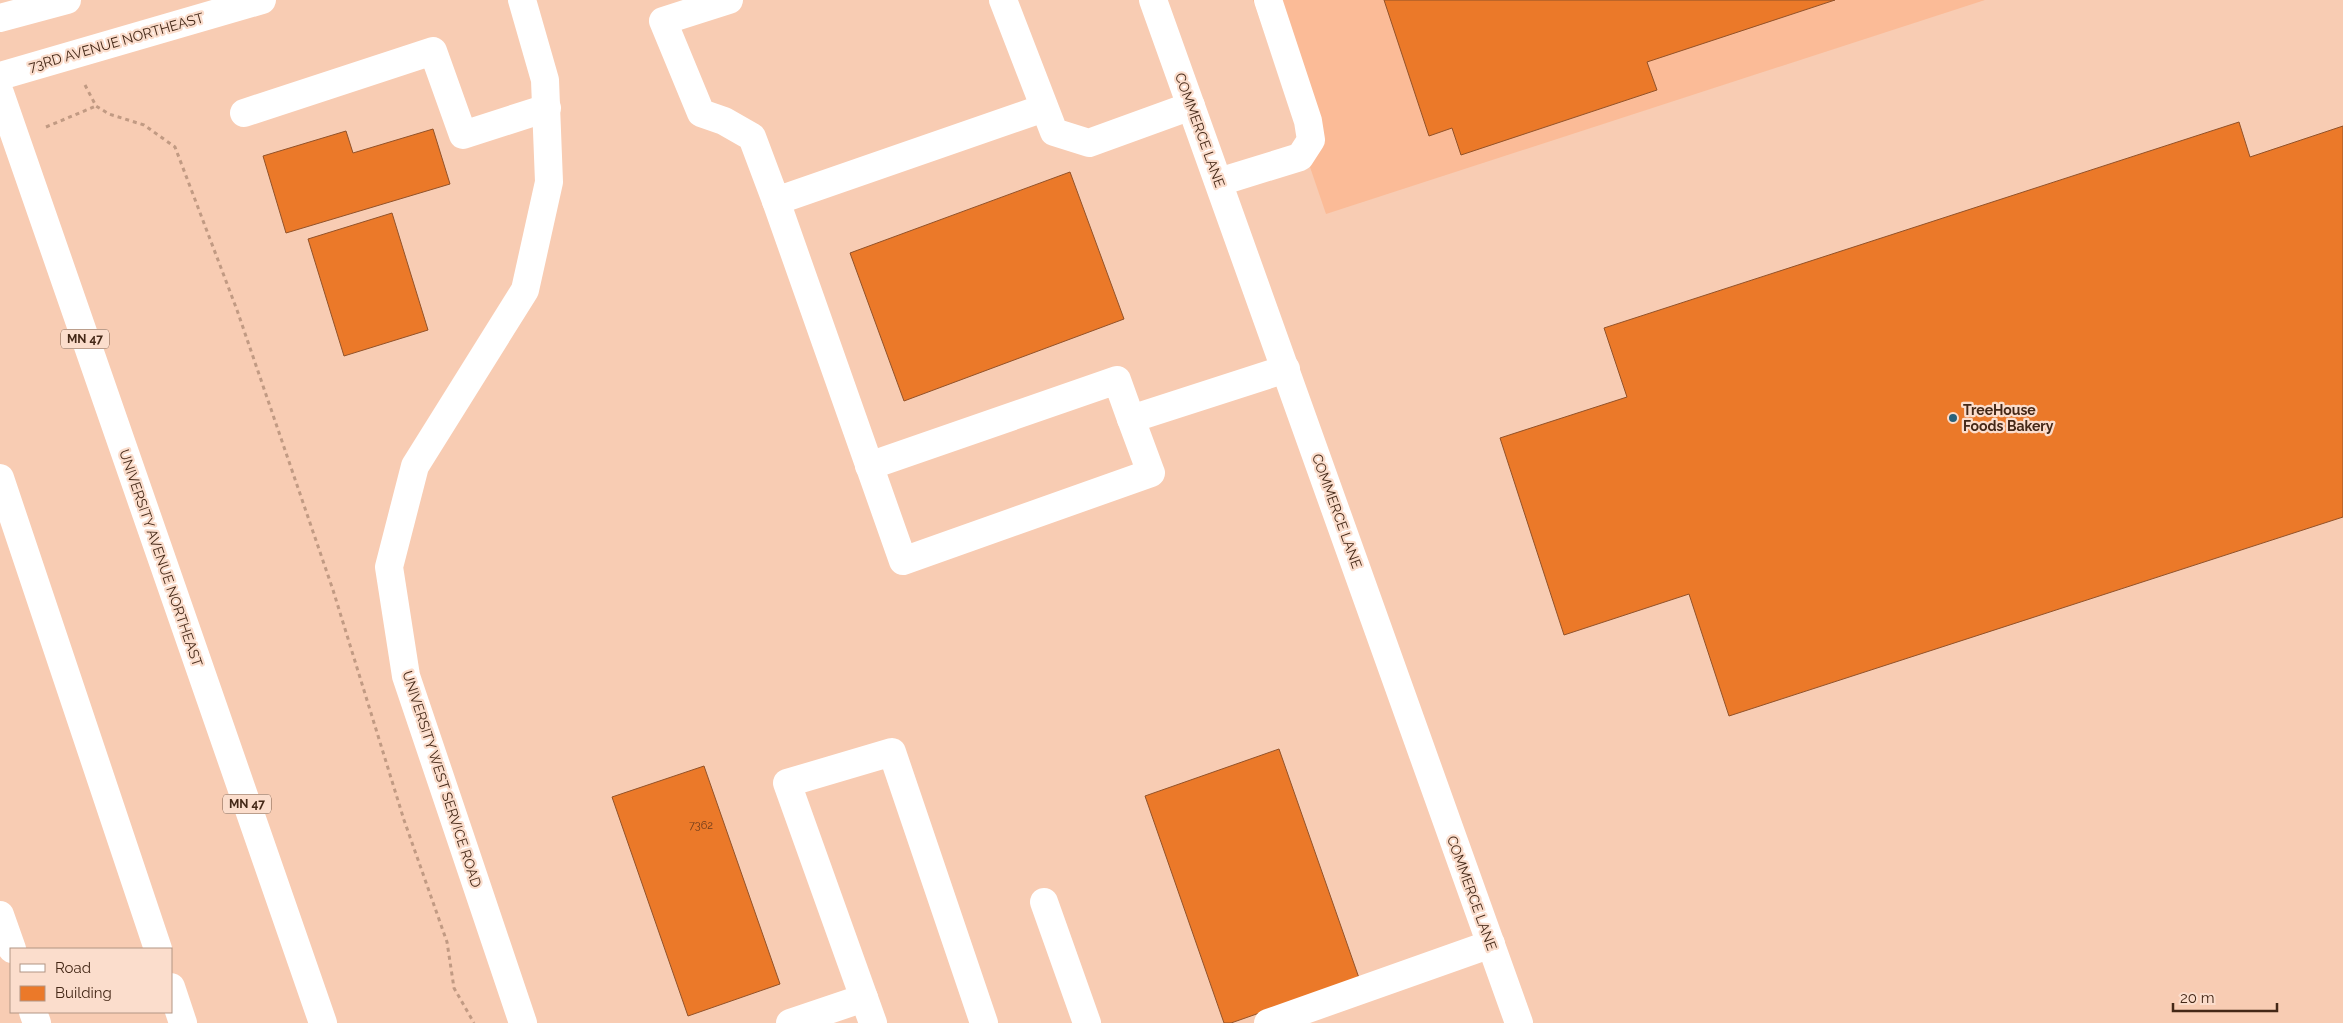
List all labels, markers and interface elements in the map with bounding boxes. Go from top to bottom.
street label: 73RD AVENUE NORTHEAST [27,9,206,75]
street label: COMMERCE LANE [1172,70,1228,190]
road number: MN 47 [61,329,109,348]
place label: TreeHouse Foods Bakery [1963,402,2054,434]
marker: TreeHouse Foods Bakery [1947,412,1959,424]
street label: UNIVERSITY AVENUE NORTHEAST [116,447,206,669]
street label: COMMERCE LANE [1309,451,1365,571]
street label: UNIVERSITY WEST SERVICE ROAD [399,669,485,889]
road number: MN 47 [223,794,271,814]
house number: 7362 [689,819,713,832]
street label: COMMERCE LANE [1444,833,1500,953]
legend [10,948,172,1013]
text: Road [55,959,91,977]
scale bar [2173,980,2277,1012]
text: Building [55,984,112,1002]
text: 20 m [2180,989,2215,1007]

